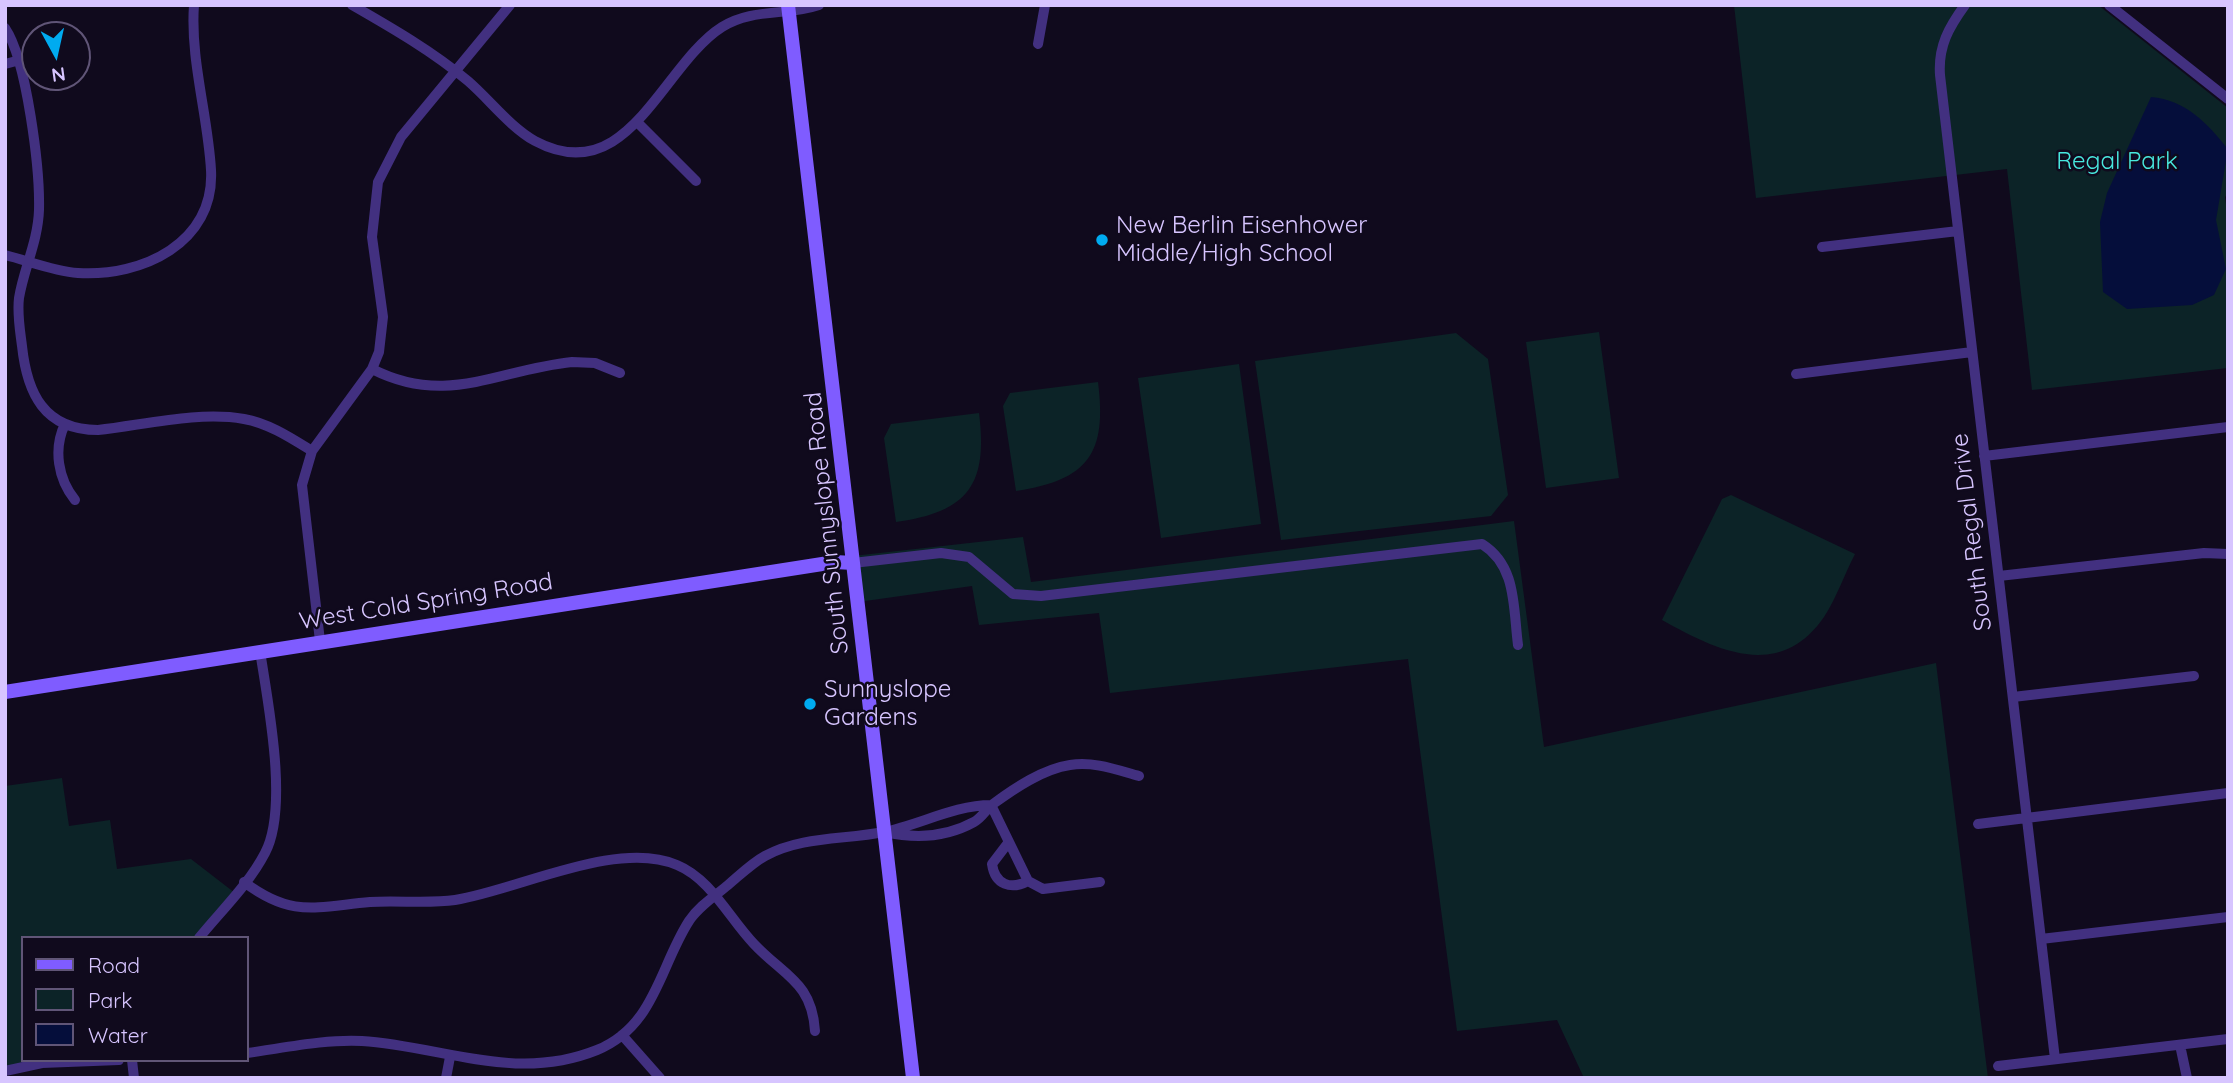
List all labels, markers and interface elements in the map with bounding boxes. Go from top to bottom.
north arrow [21,21,91,91]
text: N [50,62,67,88]
park label: Regal Park [2056,148,2178,176]
place label: New Berlin Eisenhower Middle/High School [1116,212,1368,268]
marker: New Berlin Eisenhower Middle/High School [1094,232,1110,248]
street label: South Sunnyslope Road [799,391,855,655]
street label: South Regal Drive [1946,432,1998,632]
street label: West Cold Spring Road [297,568,555,636]
place label: Sunnyslope Gardens [824,676,951,732]
marker: Sunnyslope Gardens [802,696,818,712]
legend [21,936,248,1062]
text: Road [88,952,140,978]
text: Park [88,987,132,1013]
text: Water [88,1022,148,1048]

